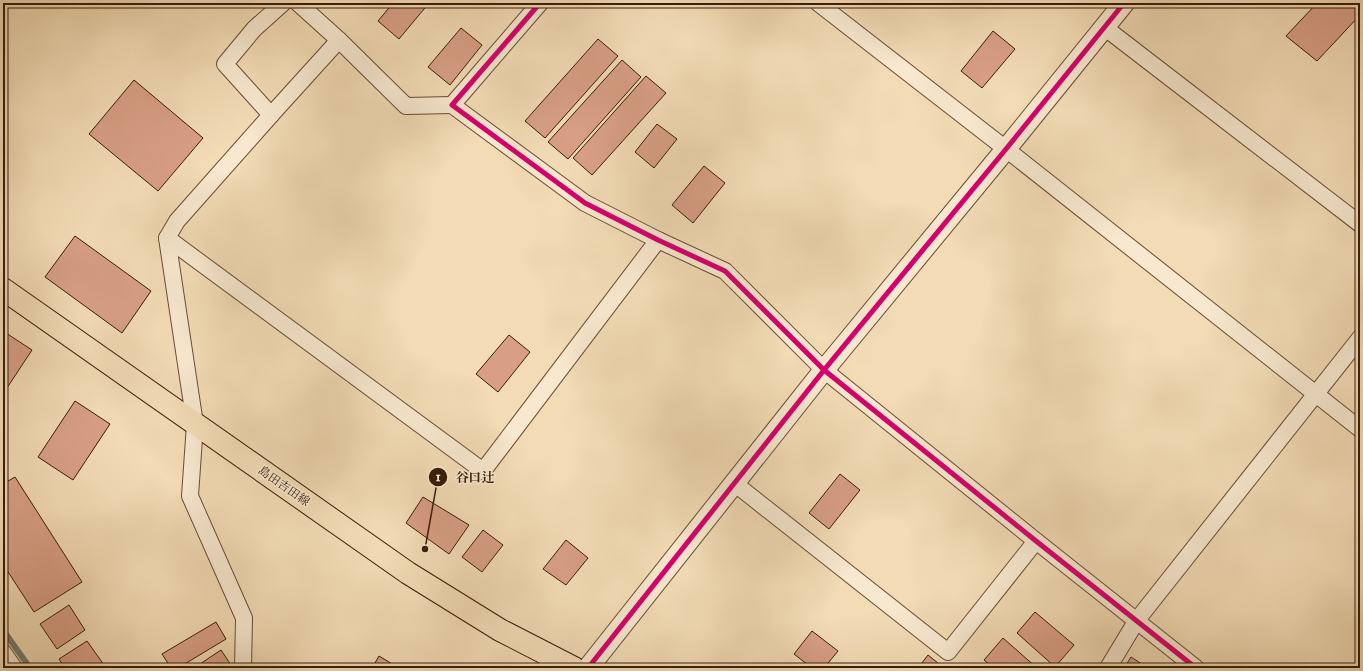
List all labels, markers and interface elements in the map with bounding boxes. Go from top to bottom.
street label: 島田吉田線 [255,463,313,509]
callout: 谷口辻 [428,465,503,490]
text: 1 [436,470,441,484]
text: 谷口辻 [455,470,495,486]

